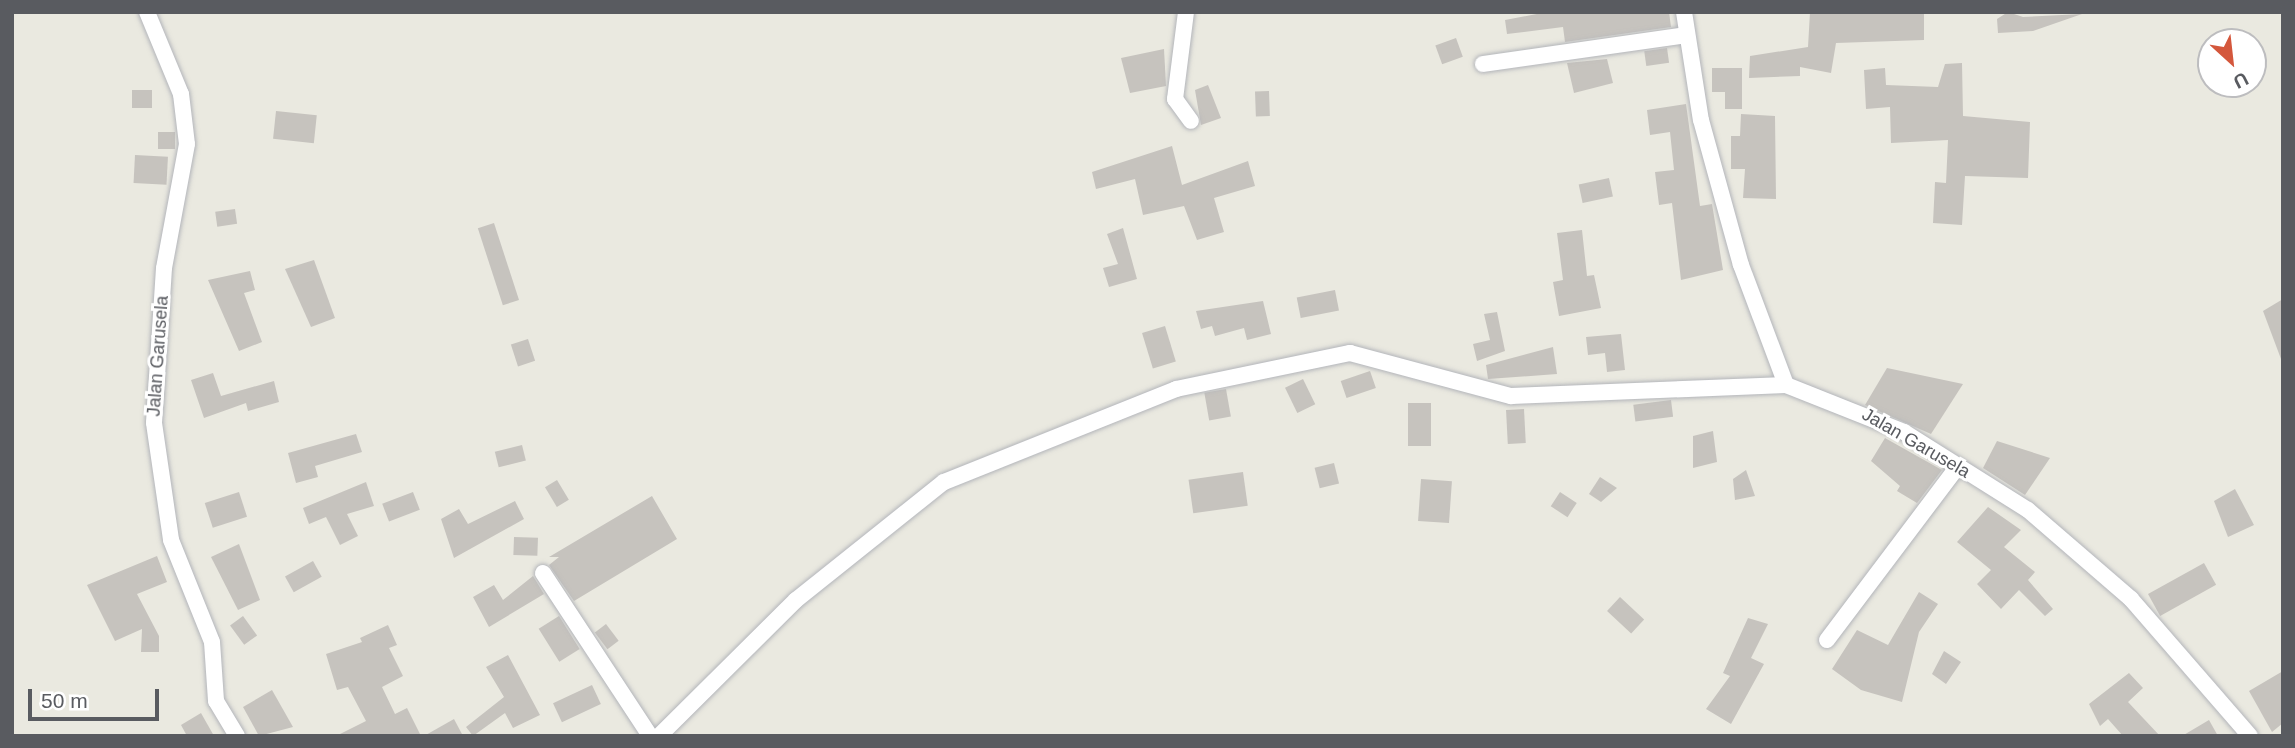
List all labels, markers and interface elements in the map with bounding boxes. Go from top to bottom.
north arrow [2197,28,2267,98]
text: U [2230,68,2252,93]
street label: Jalan Garusela [143,295,173,417]
street label: Jalan Garusela [1858,403,1974,483]
scale bar [32,674,163,718]
text: 50 m [41,689,88,712]

